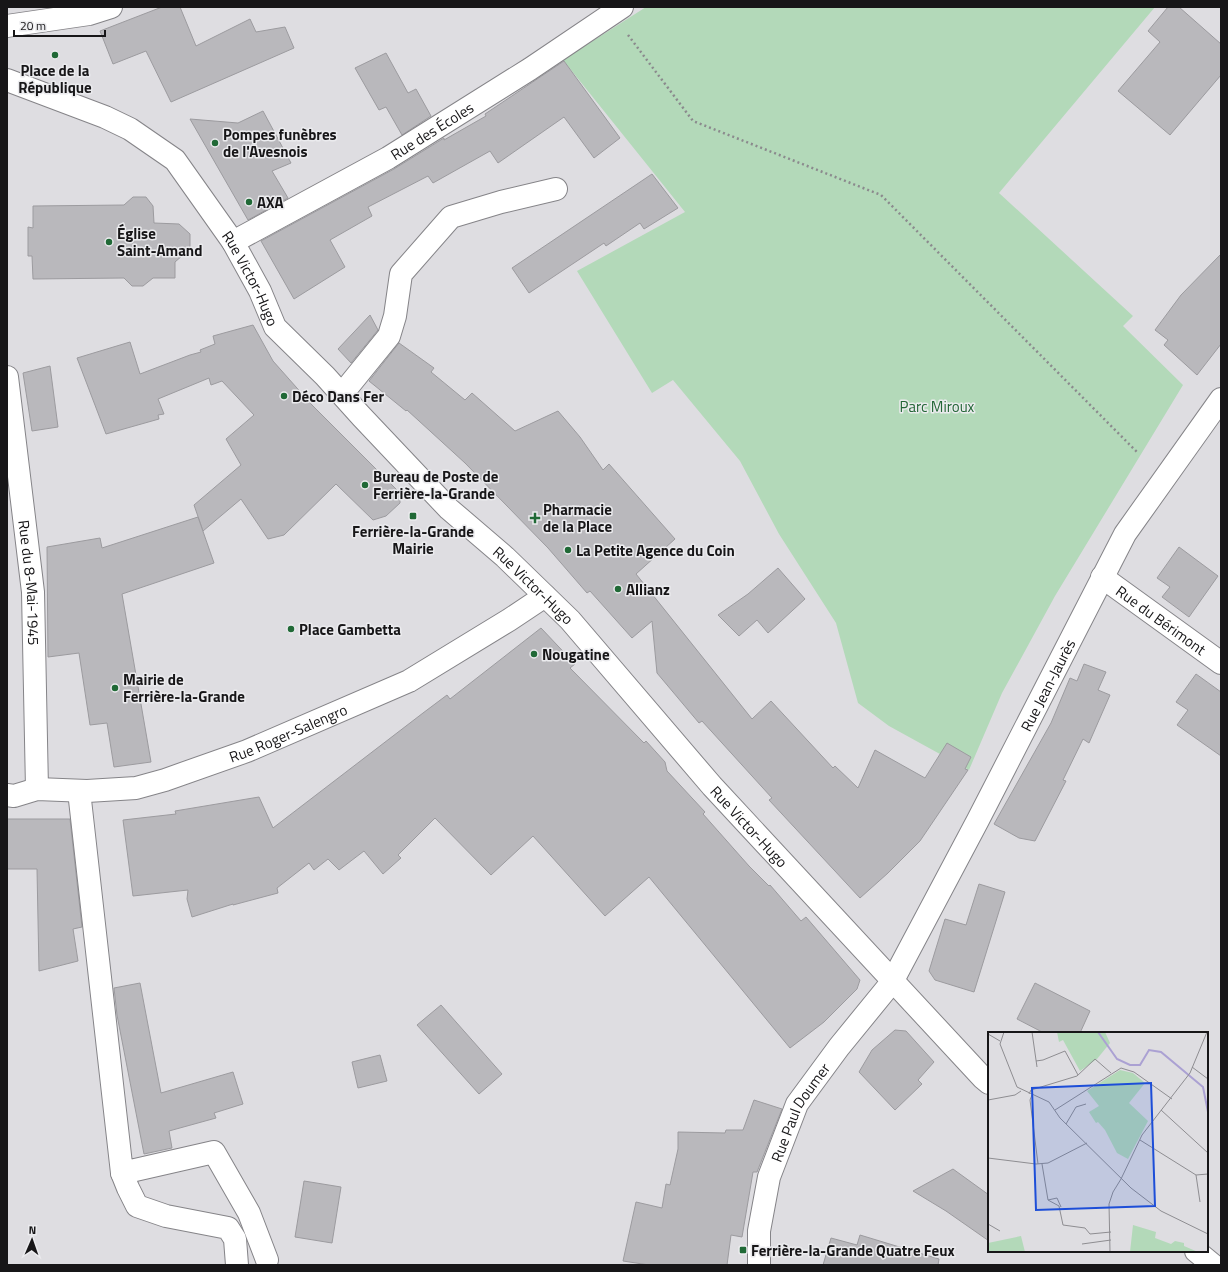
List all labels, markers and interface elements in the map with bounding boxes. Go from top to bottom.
scale bar [14,12,105,38]
text: 20 m [20,16,46,35]
marker: Place de la République [50,50,60,60]
place label: Place de la République [18,59,92,99]
street label: Rue des Écoles [386,96,478,165]
place label: Pompes funèbres de l'Avesnois [223,123,337,163]
marker: Pompes funèbres de l'Avesnois [210,138,220,148]
place label: AXA [257,191,284,214]
marker: AXA [244,197,254,207]
place label: Église Saint-Amand [117,222,202,262]
street label: Rue Victor-Hugo [217,226,285,329]
marker: Église Saint-Amand [104,237,114,247]
place label: Déco Dans Fer [292,385,384,408]
marker: Déco Dans Fer [279,391,289,401]
park label: Parc Miroux [900,395,975,418]
place label: Bureau de Poste de Ferrière-la-Grande [373,465,499,505]
marker: Bureau de Poste de Ferrière-la-Grande [360,480,370,490]
place label: Pharmacie de la Place [543,498,612,538]
marker: Ferrière-la-Grande Mairie [408,511,418,521]
marker: Pharmacie de la Place [530,513,540,523]
street label: Rue du 8-Mai-1945 [13,519,46,646]
place label: Ferrière-la-Grande Mairie [352,520,474,560]
place label: La Petite Agence du Coin [576,539,735,562]
street label: Rue Victor-Hugo [488,540,579,629]
marker: La Petite Agence du Coin [563,545,573,555]
place label: Allianz [626,578,670,601]
street label: Rue du Bérimont [1111,579,1212,661]
marker: Allianz [613,584,623,594]
place label: Place Gambetta [299,618,401,641]
marker: Place Gambetta [286,624,296,634]
street label: Rue Jean-Jaurès [1014,635,1081,735]
place label: Nougatine [542,643,610,666]
marker: Nougatine [529,649,539,659]
place label: Mairie de Ferrière-la-Grande [123,668,245,708]
marker: Mairie de Ferrière-la-Grande [110,683,120,693]
street label: Rue Roger-Salengro [226,698,351,768]
street label: Rue Victor-Hugo [705,780,793,872]
inset map [988,1032,1208,1252]
street label: Rue Paul Doumer [764,1058,835,1165]
north arrow [12,1220,52,1260]
text: N [28,1222,36,1238]
place label: Ferrière-la-Grande Quatre Feux [751,1239,955,1262]
marker: Ferrière-la-Grande Quatre Feux [738,1245,748,1255]

